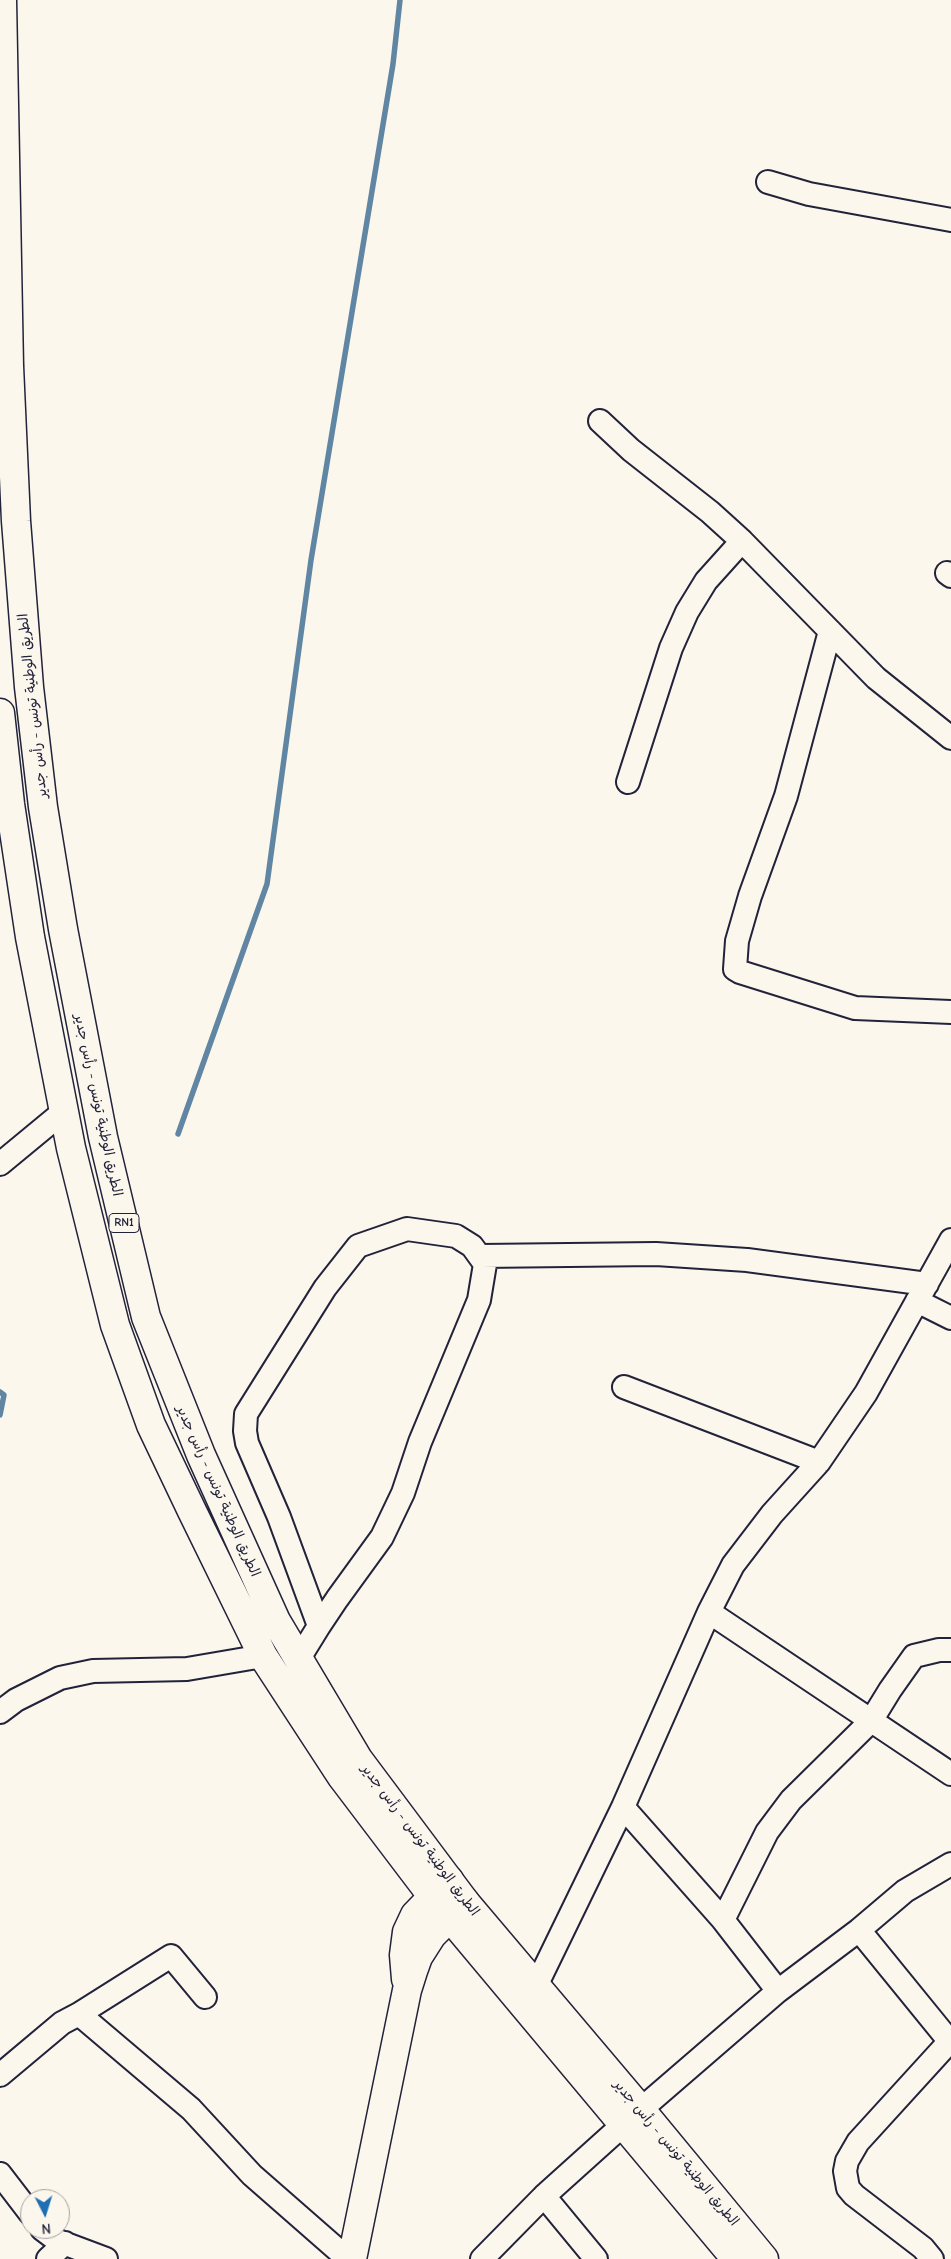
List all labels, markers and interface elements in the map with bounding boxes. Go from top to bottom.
street label: الطريق الوطنية تونس - رأس جدير [15,613,51,799]
street label: الطريق الوطنية تونس - رأس جدير [70,1012,126,1198]
road number: RN1 [109,1214,139,1232]
street label: الطريق الوطنية تونس - رأس جدير [173,1403,263,1579]
street label: الطريق الوطنية تونس - رأس جدير [357,1761,483,1919]
street label: الطريق الوطنية تونس - رأس جدير [610,2076,742,2230]
north arrow [20,2189,70,2239]
text: N [41,2220,52,2237]

